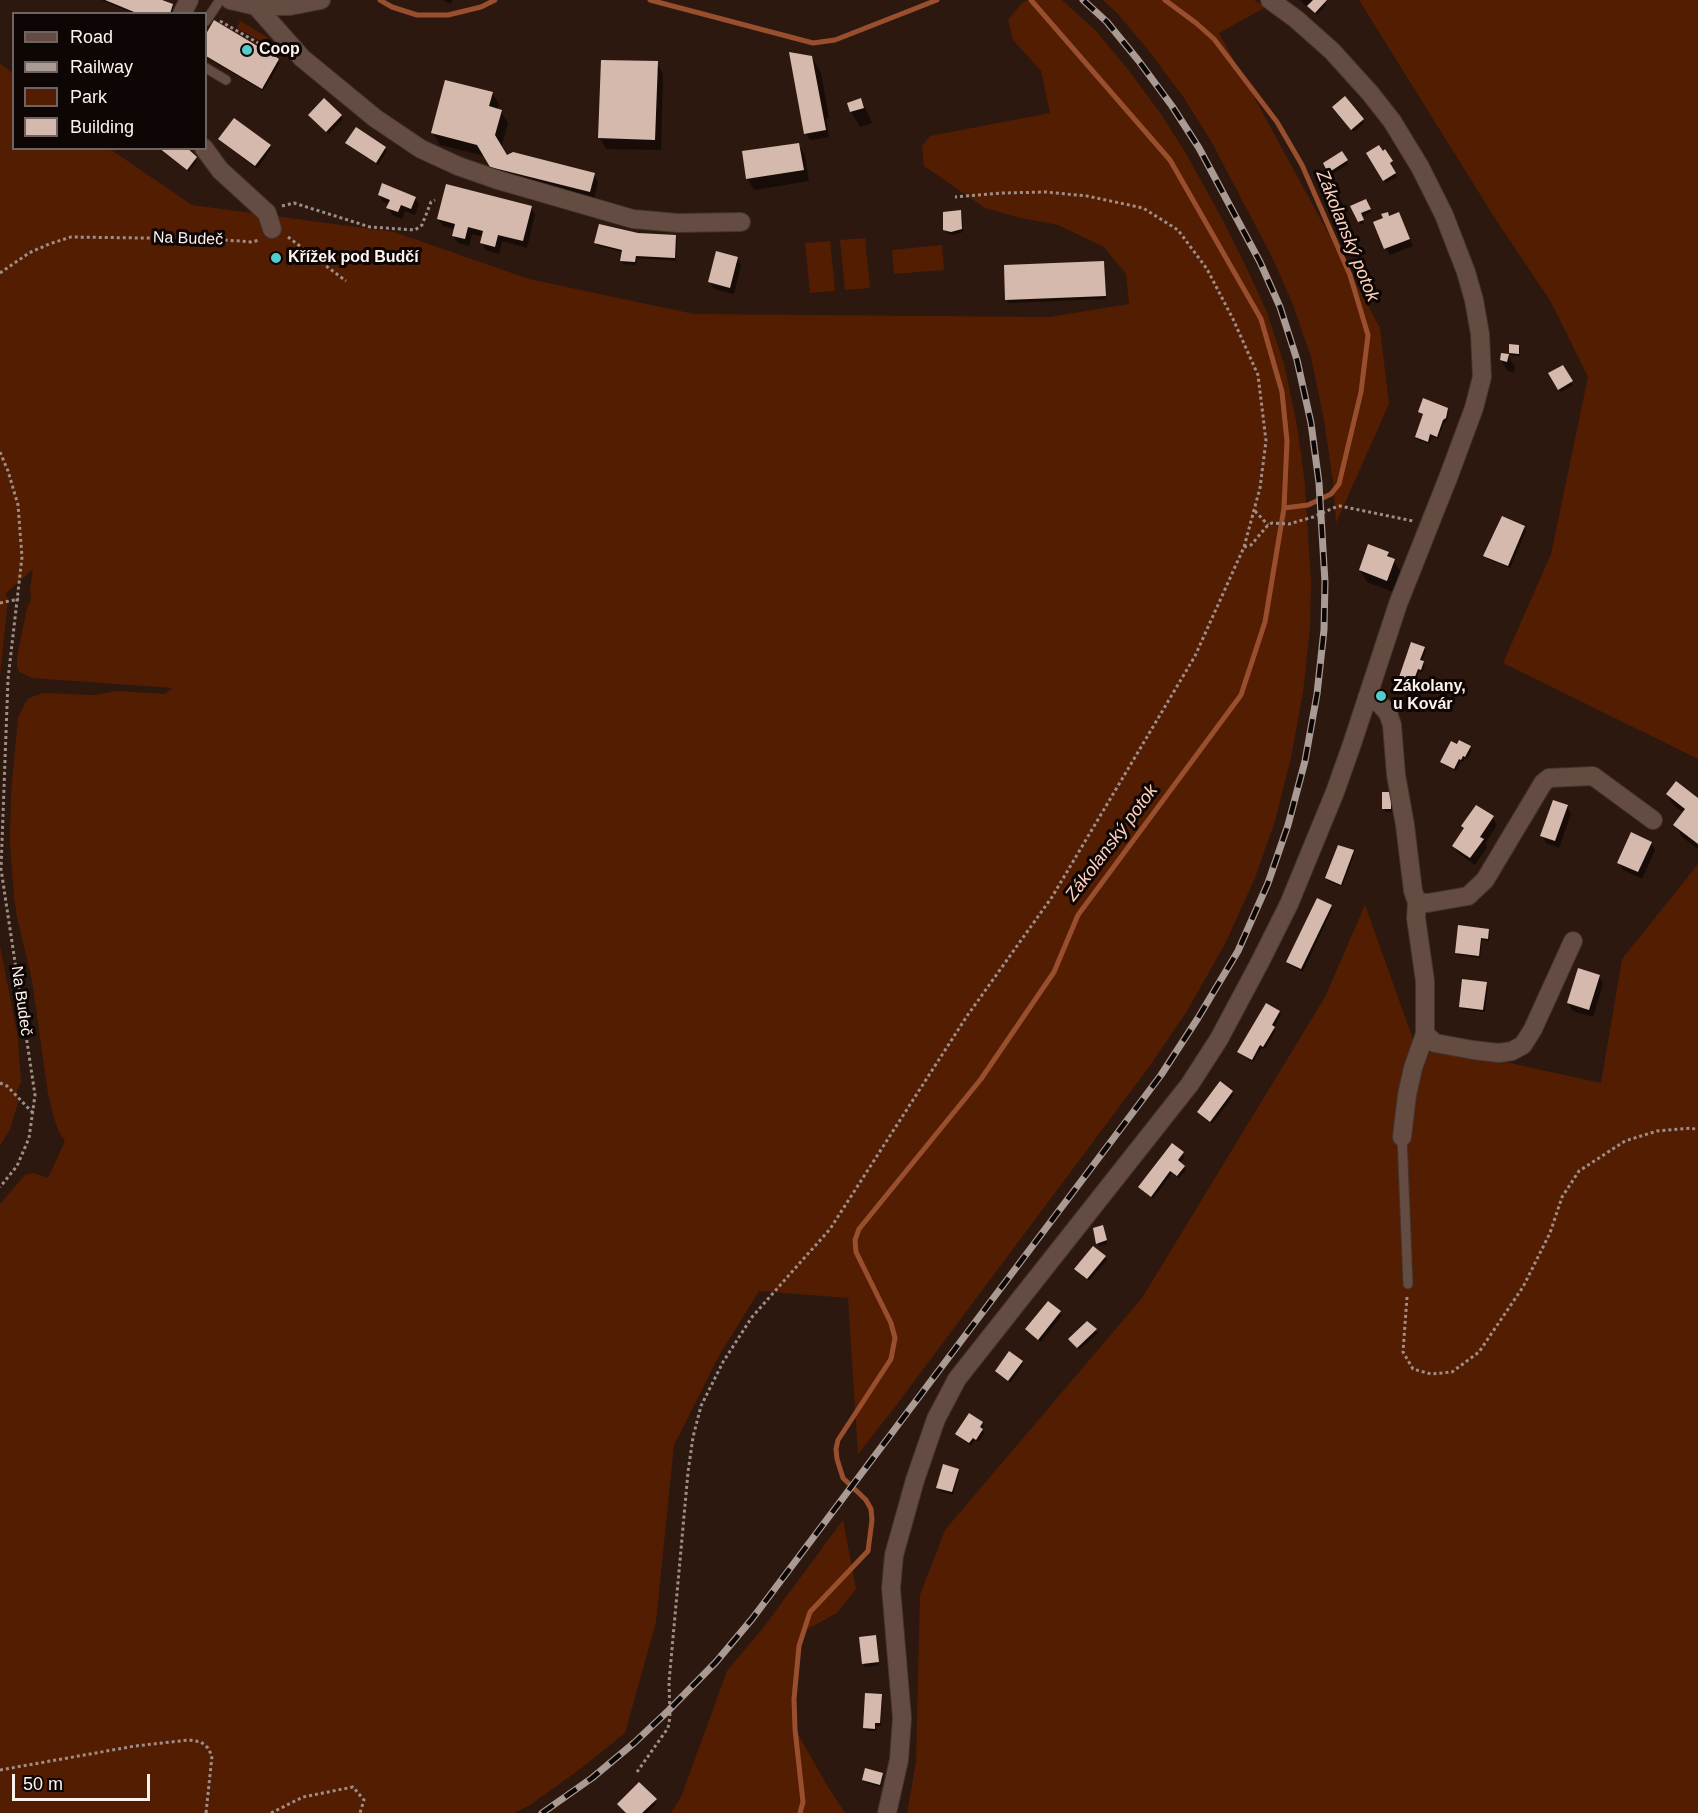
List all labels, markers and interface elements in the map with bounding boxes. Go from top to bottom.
legend [12,12,207,150]
text: Road [70,27,113,47]
place label: Coop [259,40,300,60]
marker: Coop [240,43,254,57]
text: Railway [70,57,133,77]
text: Park [70,87,107,107]
text: Building [70,117,134,137]
water label: Zákolanský potok [1311,167,1383,305]
street label: Na Budeč [153,228,223,250]
place label: Křížek pod Budčí [288,248,419,268]
marker: Křížek pod Budčí [269,251,283,265]
place label: Zákolany, u Kovár [1393,677,1466,715]
marker: Zákolany, u Kovár [1374,689,1388,703]
water label: Zákolanský potok [1061,781,1163,905]
street label: Na Budeč [7,965,35,1037]
scale bar [15,1762,153,1800]
text: 50 m [23,1774,63,1794]

